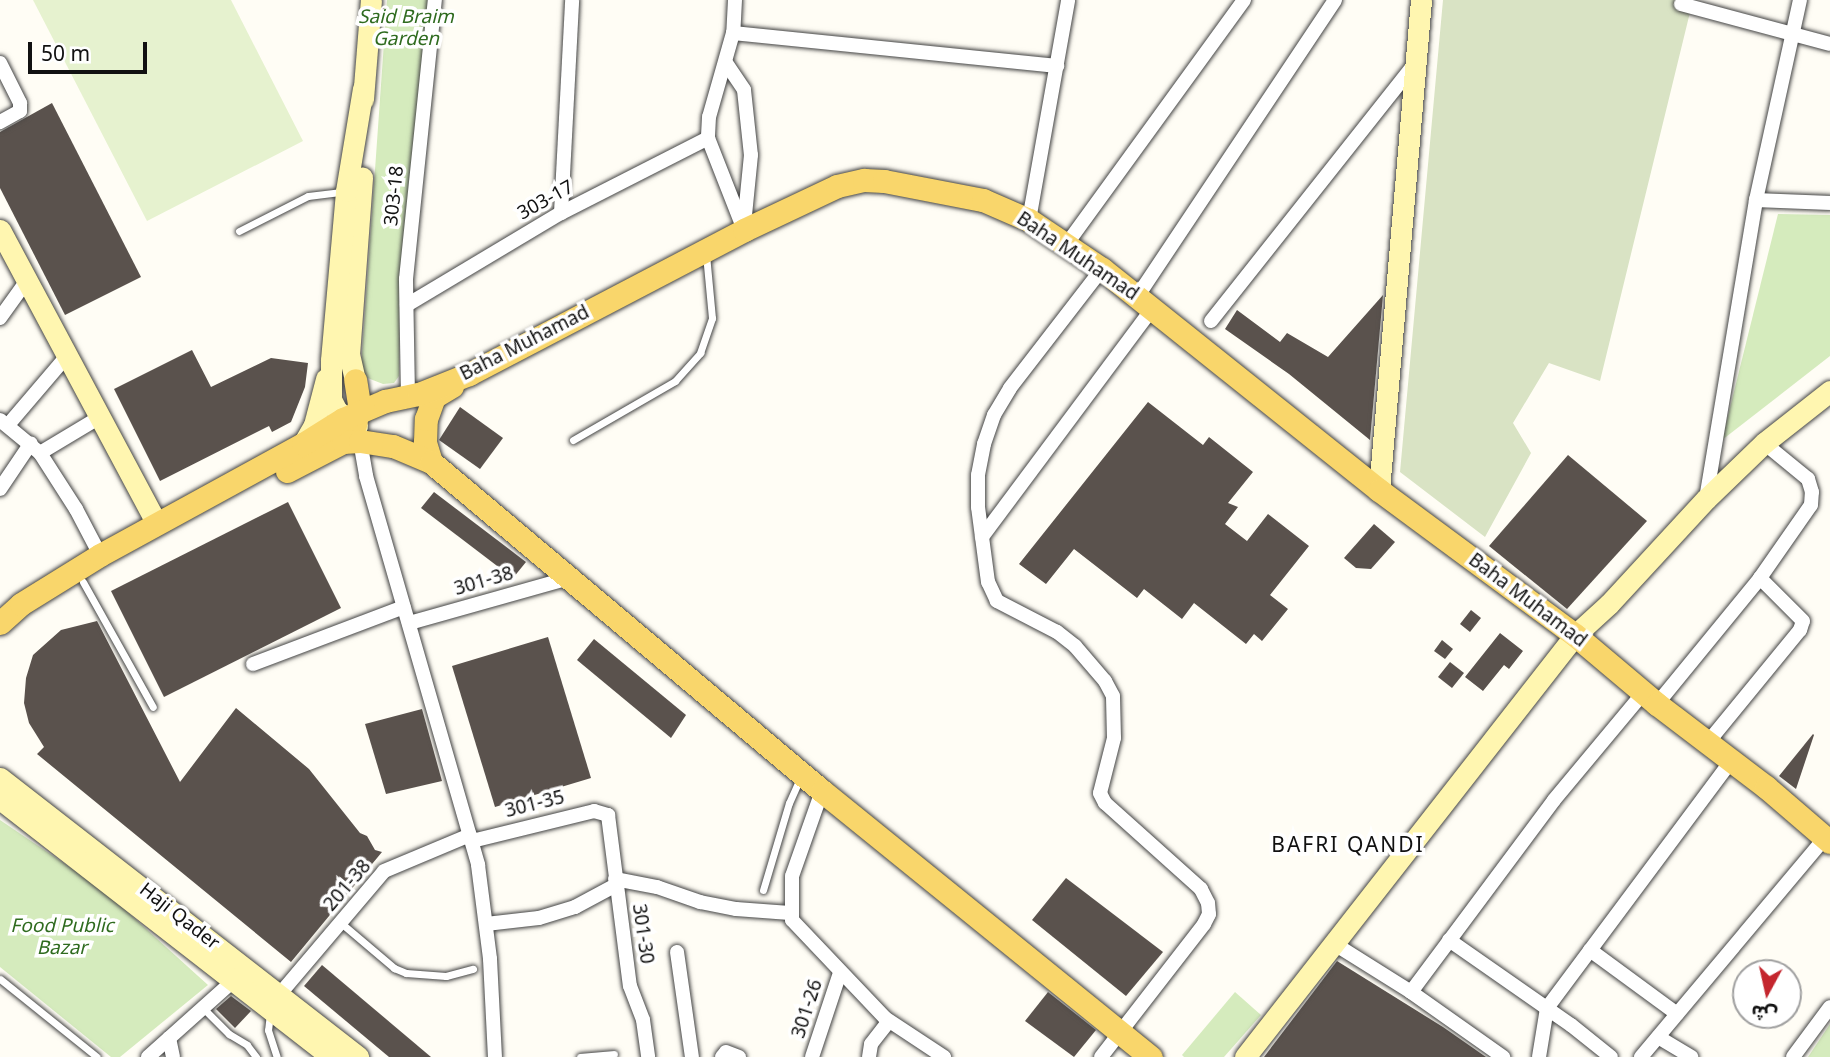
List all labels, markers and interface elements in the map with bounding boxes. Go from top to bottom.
park label: Said Braim Garden [358,7,454,51]
scale bar [32,28,150,72]
text: 50 m [41,32,90,76]
street label: 303-18 [381,165,409,227]
street label: 303-17 [514,176,578,226]
street label: Baha Muhamad [1012,208,1142,306]
street label: Baha Muhamad [457,302,593,386]
street label: Baha Muhamad [1464,549,1590,653]
street label: 301-38 [452,563,516,601]
street label: 301-35 [503,787,567,823]
district label: BAFRI QANDI [1273,832,1423,858]
street label: 201-38 [320,856,376,916]
street label: Haji Qader [134,879,224,955]
street label: 301-30 [627,902,657,966]
park label: Food Public Bazar [10,916,114,960]
north arrow [1732,959,1802,1029]
street label: 301-26 [788,977,828,1041]
text: ش [1749,991,1780,1034]

